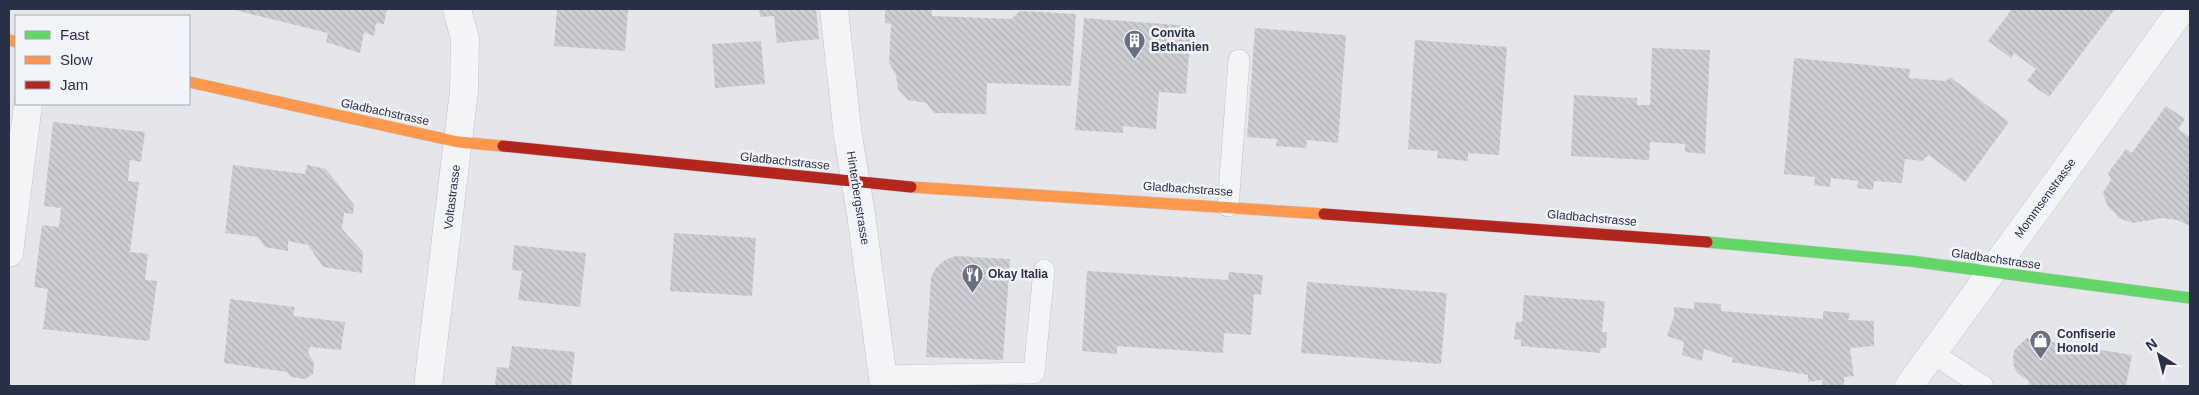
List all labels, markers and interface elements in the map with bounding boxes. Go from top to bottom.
legend [15,15,190,105]
text: Fast [60,26,90,43]
place label: Convita Bethanien [1151,26,1209,54]
building icon: Convita Bethanien [1123,28,1147,59]
text: Slow [60,51,93,68]
text: Jam [60,76,88,93]
street label: Gladbachstrasse [340,96,431,128]
street label: Gladbachstrasse [739,149,831,173]
street label: Hinterbergstrasse [844,150,872,246]
street label: Mommsenstrasse [2012,155,2079,240]
street label: Voltastrasse [441,163,463,230]
street label: Gladbachstrasse [1143,179,1234,199]
street label: Gladbachstrasse [1547,207,1638,229]
street label: Gladbachstrasse [1950,246,2042,272]
restaurant icon: Okay Italia [960,262,984,293]
place label: Okay Italia [988,267,1048,281]
place label: Confiserie Honold [2057,327,2116,355]
shop icon: Confiserie Honold [2029,329,2053,360]
north arrow [2134,330,2184,380]
text: N [2143,335,2160,354]

